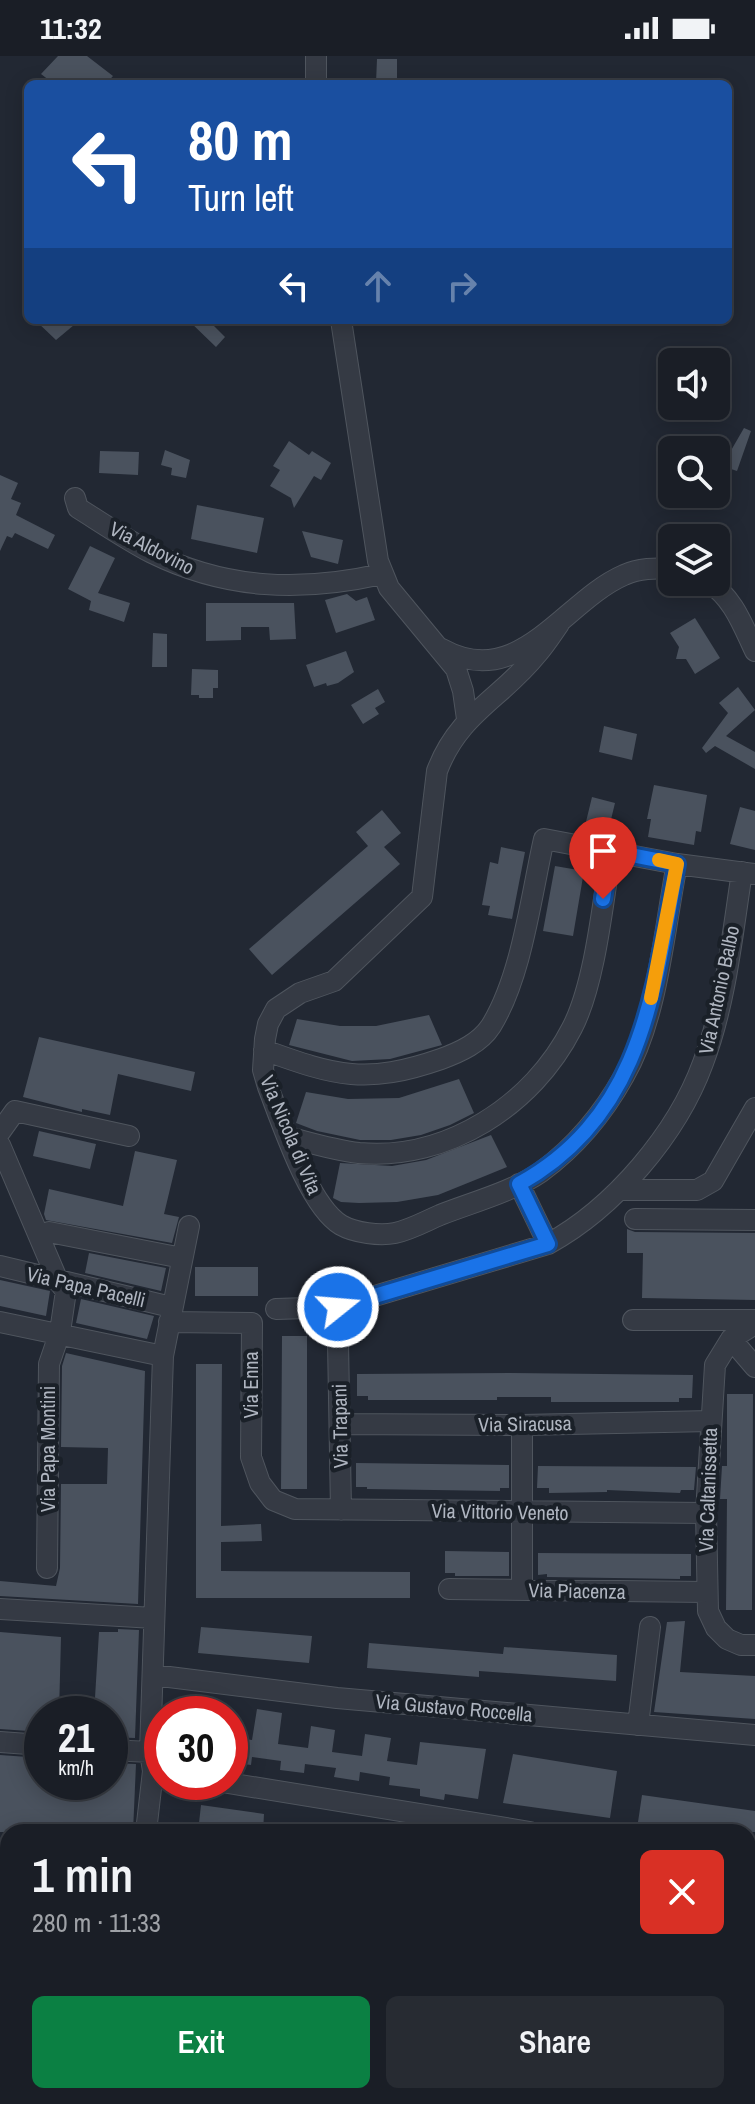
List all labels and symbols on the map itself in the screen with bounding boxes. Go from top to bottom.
street label: Via Aldovino [105,515,199,580]
pin [569,817,637,899]
street label: Via Antonio Balbo [692,923,745,1057]
street label: Via Nicola di Vita [254,1071,329,1199]
street label: Via Papa Pacelli [24,1260,148,1313]
position arrow [296,1265,380,1349]
street label: Via Enna [237,1351,264,1419]
street label: Via Trapani [325,1384,354,1469]
street label: Via Papa Montini [34,1386,61,1512]
street label: Via Siracusa [478,1409,572,1438]
street label: Via Caltanissetta [692,1427,723,1553]
street label: Via Vittorio Veneto [431,1497,569,1526]
street label: Via Piacenza [528,1576,626,1605]
street label: Via Gustavo Roccella [374,1687,534,1728]
speed limit sign: 30 [144,1696,248,1800]

